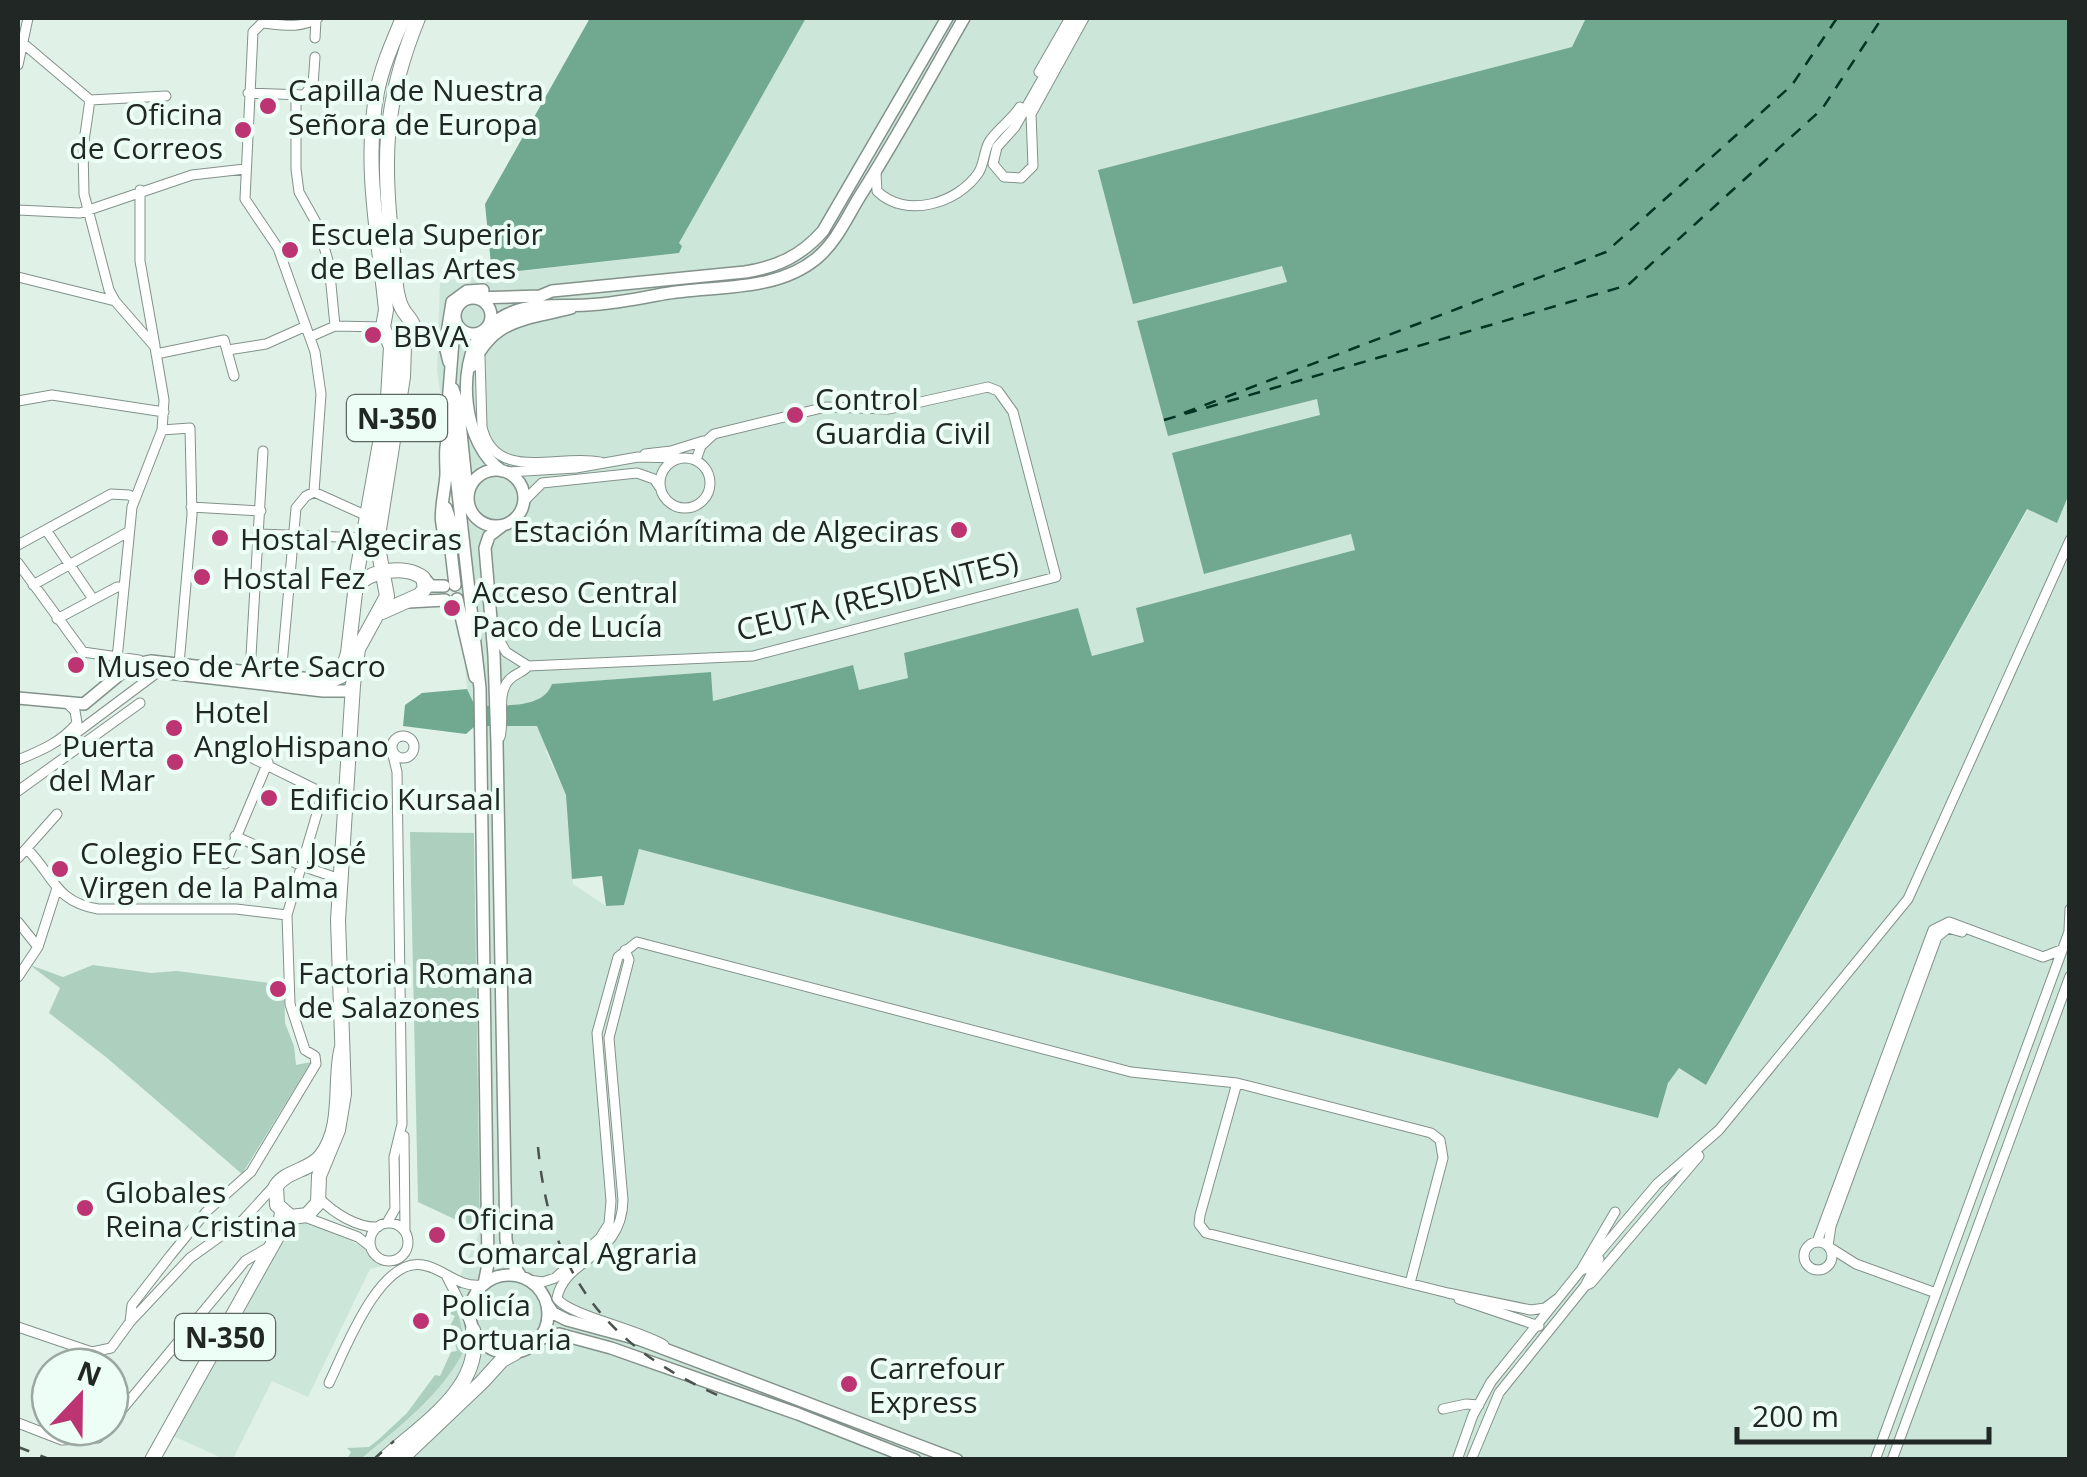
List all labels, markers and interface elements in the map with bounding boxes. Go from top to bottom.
place label: Capilla de Nuestra Señora de Europa [288,69,544,144]
place label: Oficina de Correos [69,93,223,168]
marker: Capilla de Nuestra Señora de Europa [257,95,279,117]
marker: Oficina de Correos [232,119,254,141]
place label: Escuela Superior de Bellas Artes [310,213,543,288]
marker: Escuela Superior de Bellas Artes [279,239,301,261]
place label: BBVA [393,315,469,356]
marker: BBVA [362,324,384,346]
place label: Control Guardia Civil [815,378,991,453]
road number: N-350 [347,395,447,441]
marker: Control Guardia Civil [784,404,806,426]
place label: Estación Marítima de Algeciras [513,510,939,551]
place label: Hostal Algeciras [240,518,462,559]
marker: Estación Marítima de Algeciras [948,519,970,541]
marker: Hostal Algeciras [209,527,231,549]
street label: CEUTA (RESIDENTES) [732,540,1022,650]
place label: Hostal Fez [222,557,366,598]
marker: Hostal Fez [191,566,213,588]
place label: Acceso Central Paco de Lucía [472,571,678,646]
marker: Acceso Central Paco de Lucía [441,597,463,619]
place label: Museo de Arte Sacro [96,645,386,686]
marker: Museo de Arte Sacro [65,654,87,676]
place label: Hotel AngloHispano [194,691,389,766]
marker: Hotel AngloHispano [163,717,185,739]
place label: Puerta del Mar [49,725,155,800]
marker: Puerta del Mar [164,751,186,773]
place label: Edificio Kursaal [289,778,501,819]
marker: Edificio Kursaal [258,787,280,809]
place label: Colegio FEC San José Virgen de la Palma [80,832,366,907]
marker: Colegio FEC San José Virgen de la Palma [49,858,71,880]
place label: Factoria Romana de Salazones [298,952,534,1027]
marker: Factoria Romana de Salazones [267,978,289,1000]
place label: Globales Reina Cristina [105,1171,297,1246]
marker: Globales Reina Cristina [74,1197,96,1219]
place label: Oficina Comarcal Agraria [457,1198,698,1273]
marker: Oficina Comarcal Agraria [426,1224,448,1246]
place label: Policía Portuaria [441,1284,572,1359]
marker: Policía Portuaria [410,1310,432,1332]
road number: N-350 [175,1314,275,1360]
north arrow [30,1347,130,1447]
place label: Carrefour Express [869,1347,1005,1422]
text: N [72,1351,107,1395]
marker: Carrefour Express [838,1373,860,1395]
scale bar [1737,1382,1990,1444]
text: 200 m [1752,1395,1839,1436]

